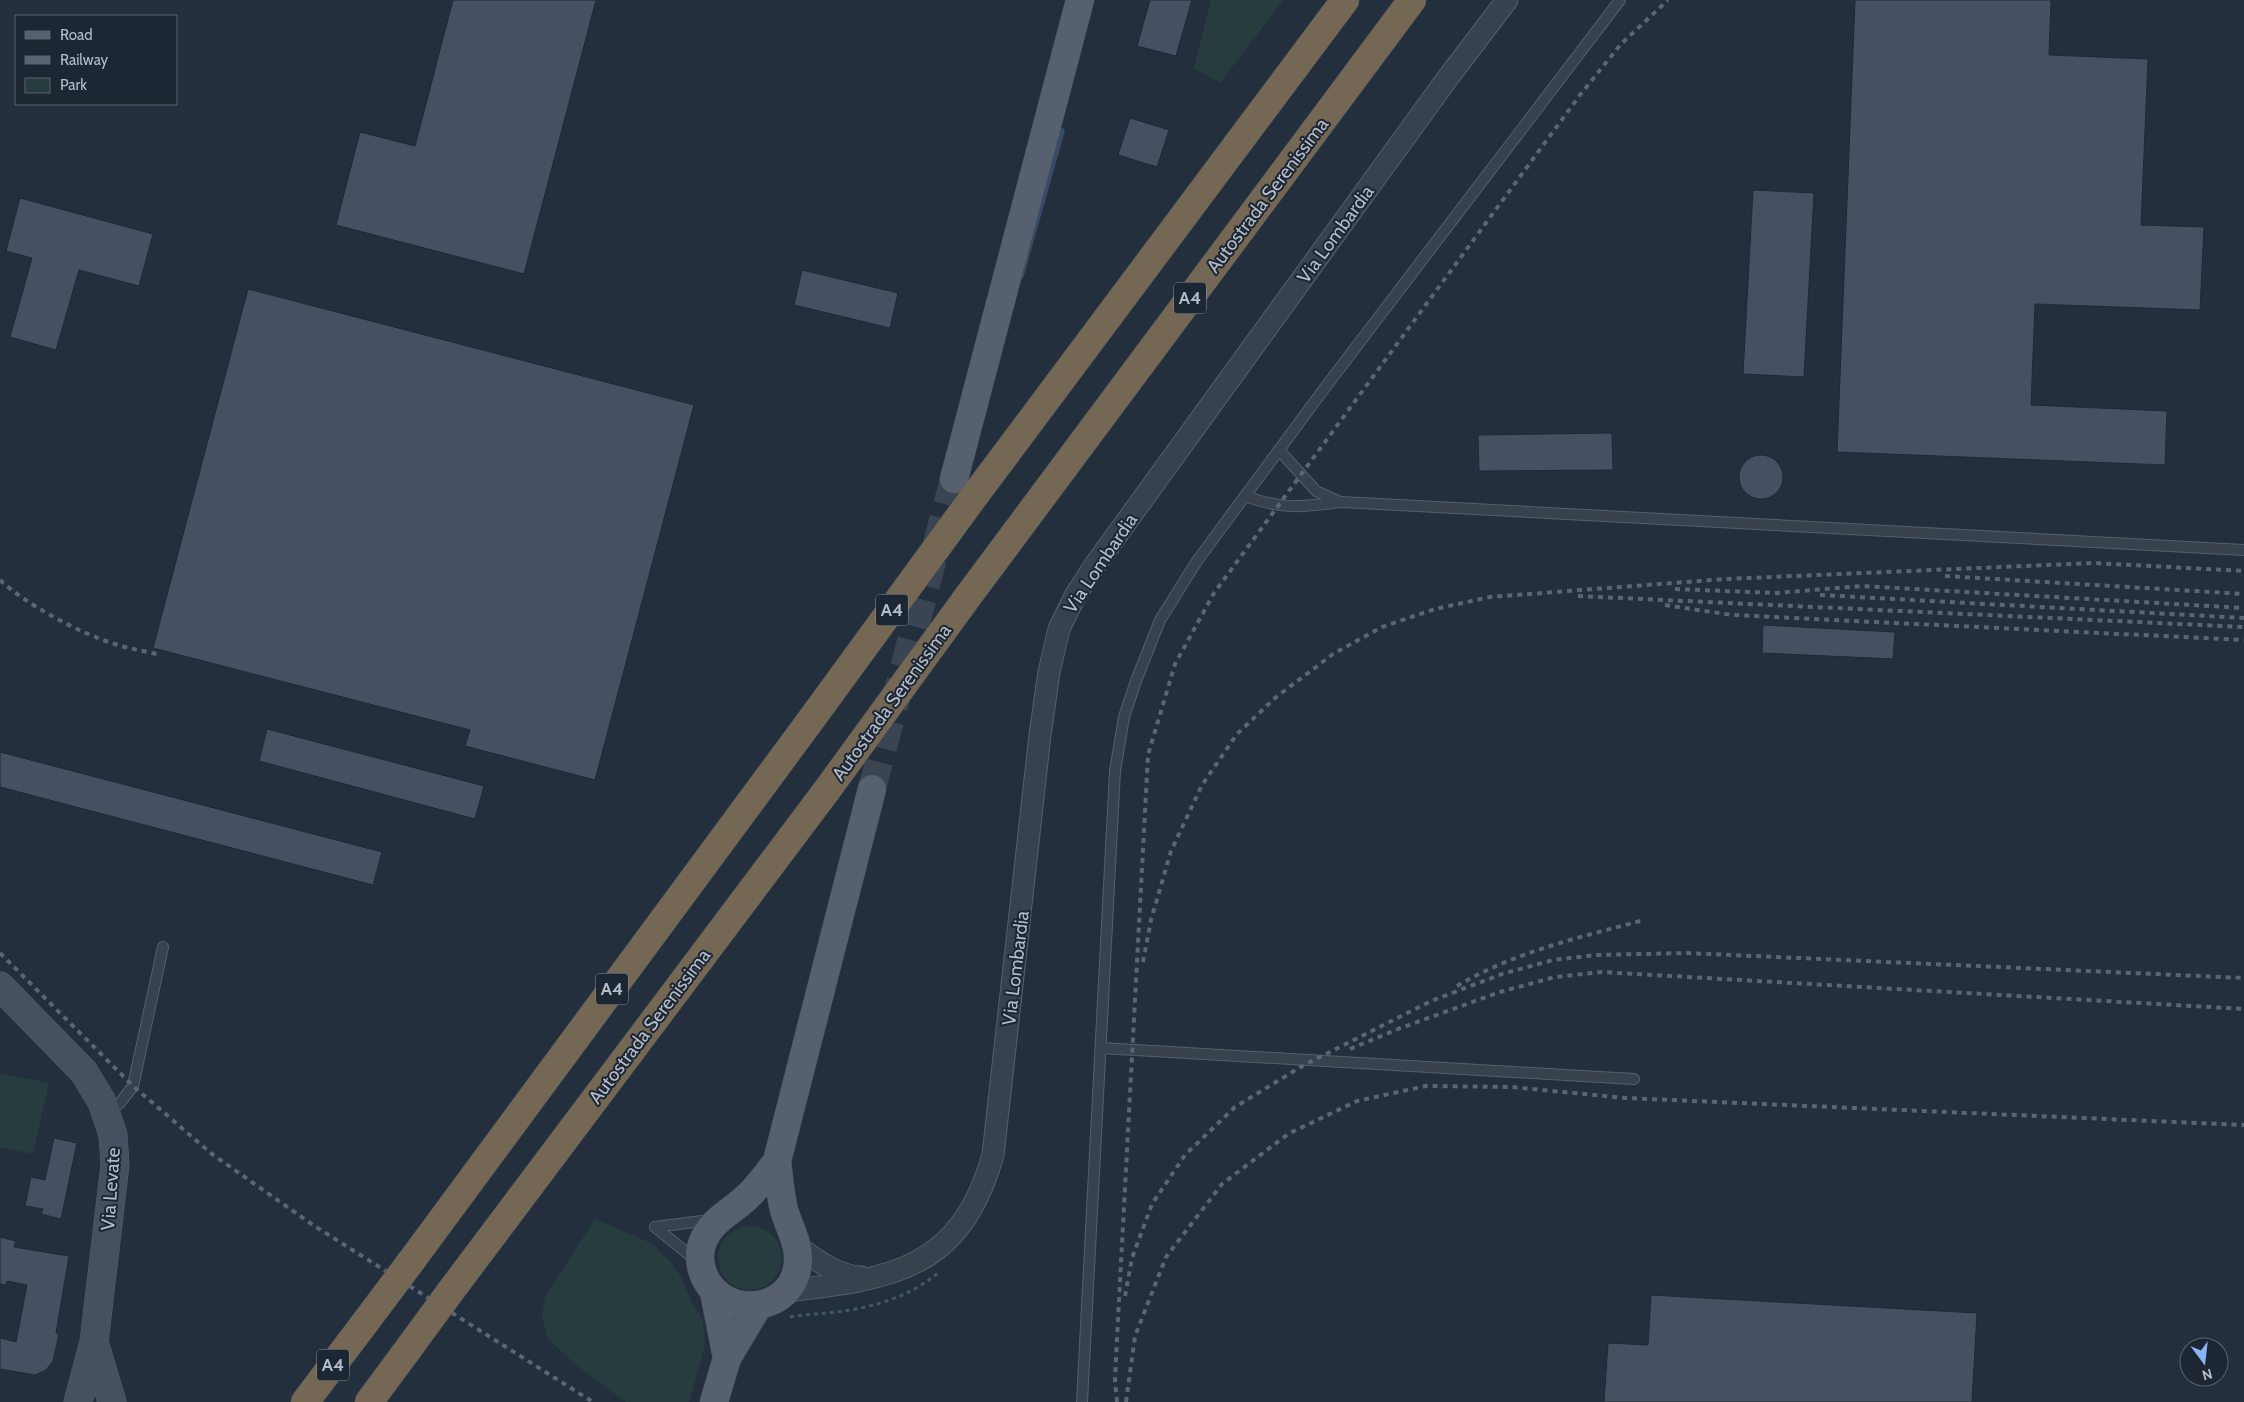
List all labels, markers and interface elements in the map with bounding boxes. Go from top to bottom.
legend [15,15,178,105]
text: Road [60,26,93,44]
text: Railway [60,51,109,69]
text: Park [60,76,87,94]
street label: Autostrada Serenissima [1202,113,1333,277]
street label: Via Lombardia [1292,181,1379,288]
road number: A4 [1174,282,1206,314]
street label: Via Lombardia [1059,509,1142,618]
road number: A4 [876,594,908,626]
street label: Autostrada Serenissima [827,620,956,785]
street label: Via Lombardia [997,909,1034,1027]
street label: Autostrada Serenissima [584,944,715,1108]
road number: A4 [596,974,628,1004]
street label: Via Levate [96,1147,125,1231]
north arrow [2179,1337,2229,1387]
road number: A4 [317,1350,349,1380]
text: N [2200,1365,2214,1385]

